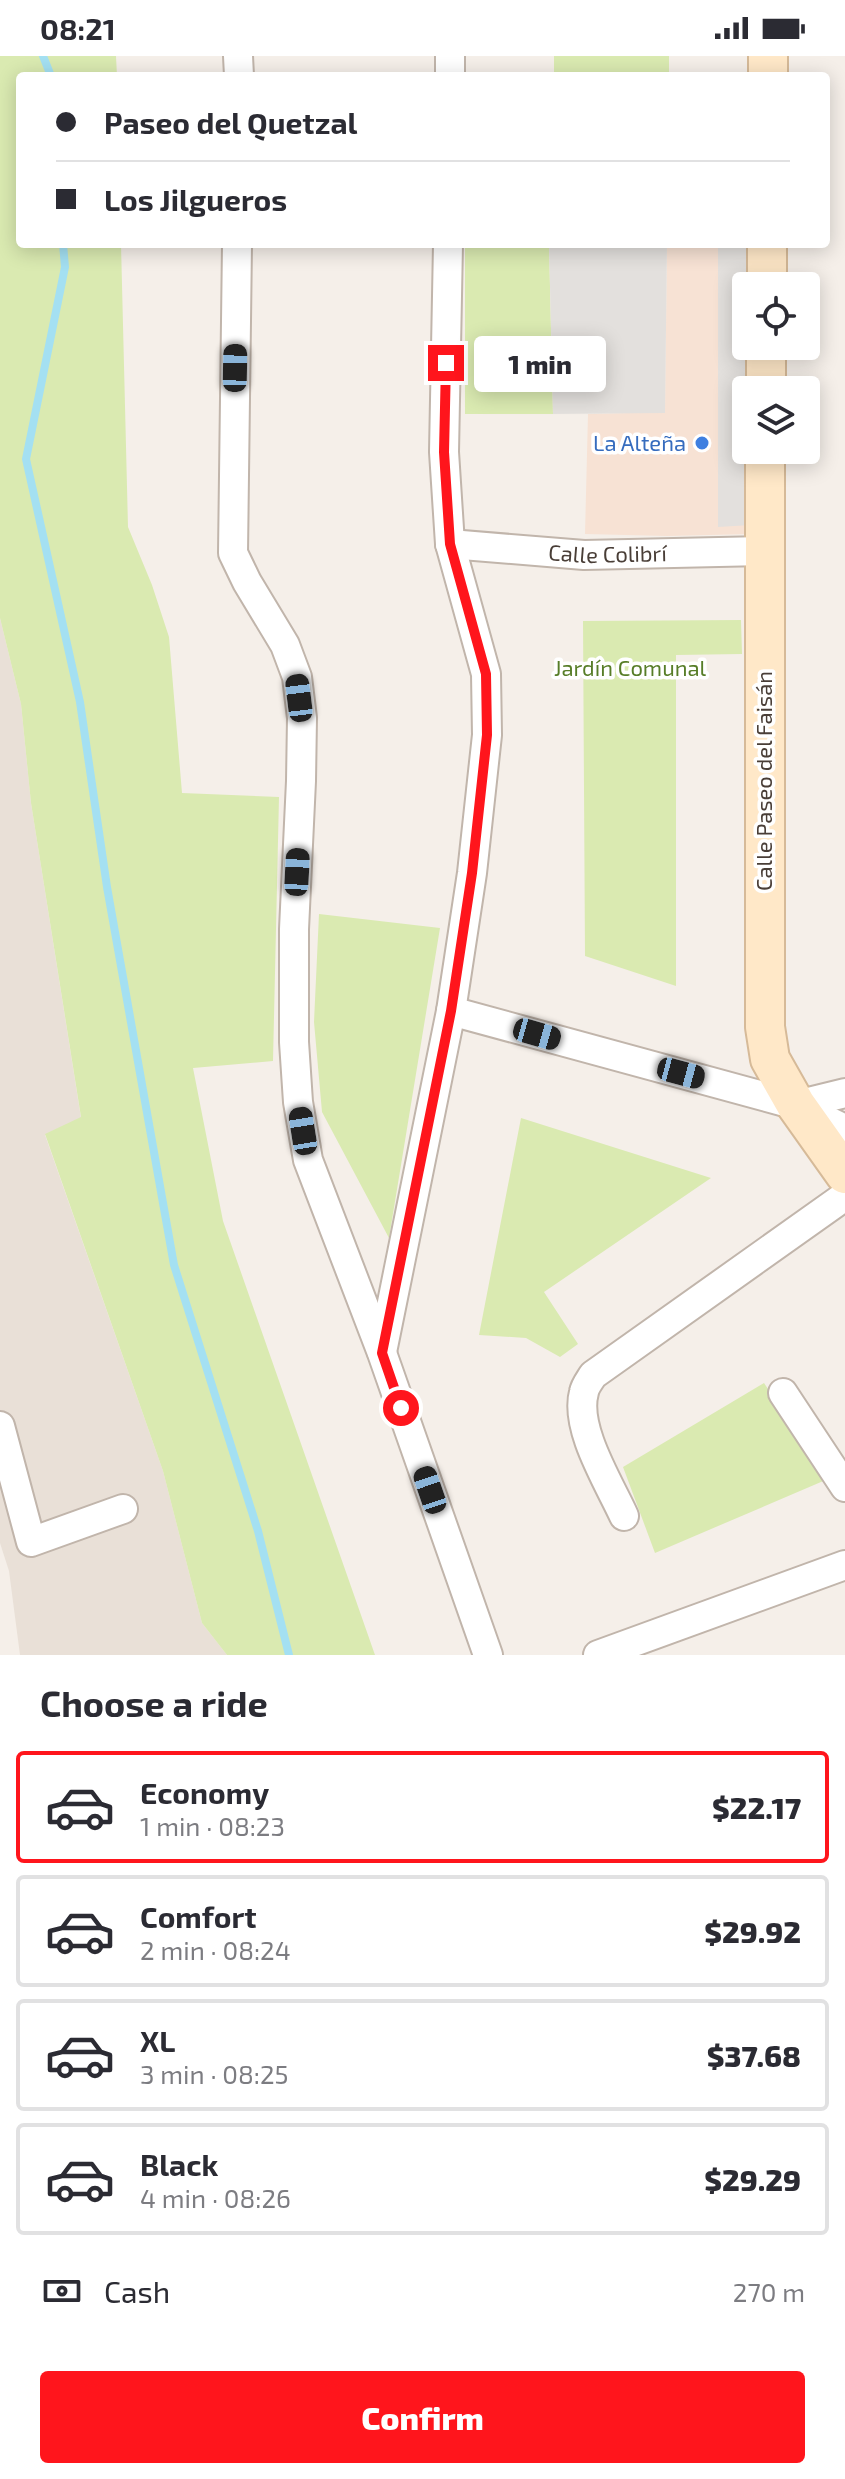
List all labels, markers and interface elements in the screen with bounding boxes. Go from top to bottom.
text: 08:21 [40,10,116,46]
text: Paseo del Quetzal [104,104,357,140]
text: Los Jilgueros [104,181,287,217]
map controls [732,272,820,464]
button: locate [732,272,820,360]
callout: 1 min [474,335,606,391]
car [223,344,247,392]
route end [428,345,464,381]
text: 1 min [508,348,572,379]
button: layers [732,376,820,464]
place label: La Alteña [593,429,686,455]
marker: La Alteña [693,434,711,452]
street label: Calle Colibrí [547,538,668,567]
park label: Jardín Comunal [554,654,707,680]
street label: Calle Paseo del Faisán [750,671,776,891]
car [284,673,314,723]
car [284,847,310,897]
car [511,1016,563,1052]
car [655,1055,707,1091]
car [287,1105,319,1157]
route start [383,1390,419,1426]
car [411,1463,449,1517]
text: Choose a ride [40,1681,268,1724]
icon: car [44,1771,116,1843]
text: Economy [140,1774,269,1810]
text: $22.17 [712,1789,801,1825]
text: 1 min · 08:23 [140,1810,285,1841]
icon: car [44,1895,116,1967]
text: Comfort [140,1898,257,1934]
text: $29.92 [704,1913,801,1949]
text: 2 min · 08:24 [140,1934,291,1965]
icon: car [44,2019,116,2091]
text: XL [140,2022,175,2058]
text: $37.68 [707,2037,801,2073]
text: 3 min · 08:25 [140,2058,288,2089]
icon: car [44,2143,116,2215]
text: Black [140,2146,218,2182]
text: $29.29 [704,2161,801,2197]
text: 4 min · 08:26 [140,2182,291,2213]
icon: cash [40,2269,84,2313]
text: Cash [104,2273,170,2309]
text: 270 m [733,2276,805,2307]
button: Confirm [40,2371,805,2463]

